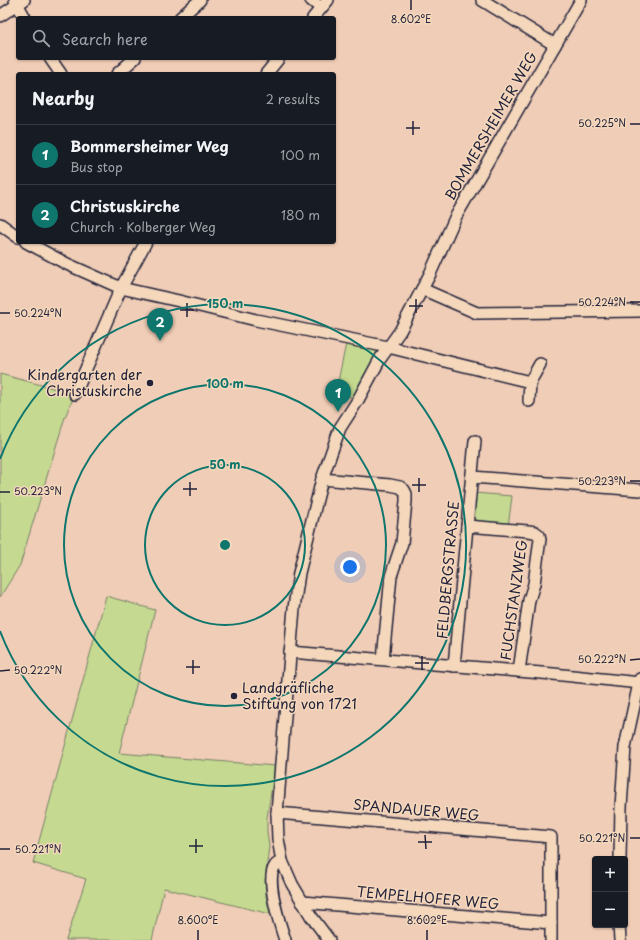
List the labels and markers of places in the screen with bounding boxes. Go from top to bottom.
pin: 2 [147,308,173,341]
place label: Kindergarten der Christuskirche [27,364,142,401]
marker: Kindergarten der Christuskirche [145,378,155,388]
pin: 1 [325,379,351,412]
centre of rings [218,538,232,552]
place label: Landgräfliche Stiftung von 1721 [242,677,357,714]
marker: Landgräfliche Stiftung von 1721 [229,691,239,701]

